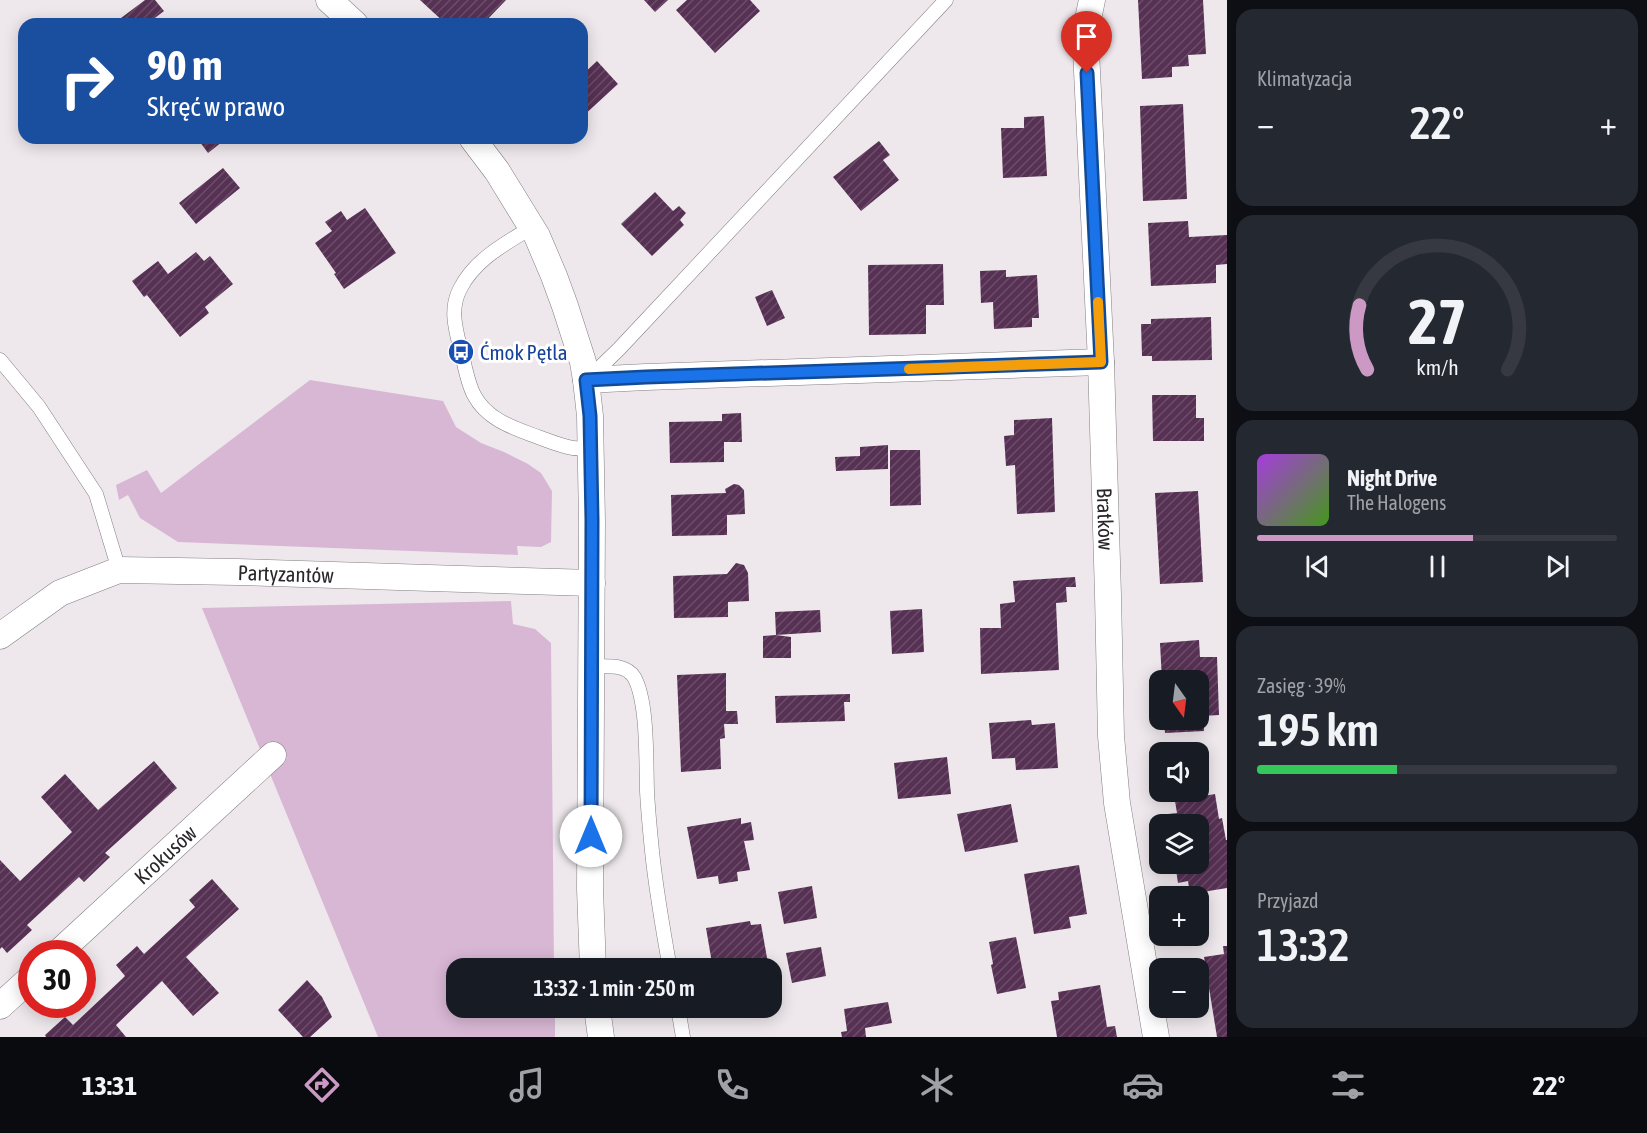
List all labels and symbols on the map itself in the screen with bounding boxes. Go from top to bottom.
pin [1061,11,1112,73]
bus stop icon: Ćmok Pętla [446,337,476,367]
place label: Ćmok Pętla [480,340,568,364]
street label: Bratków [1093,487,1119,551]
street label: Partyzantów [238,560,335,587]
north arrow [1149,670,1209,730]
position arrow [559,804,623,868]
street label: Krokusów [129,820,201,889]
speed limit sign: 30 [18,940,96,1018]

